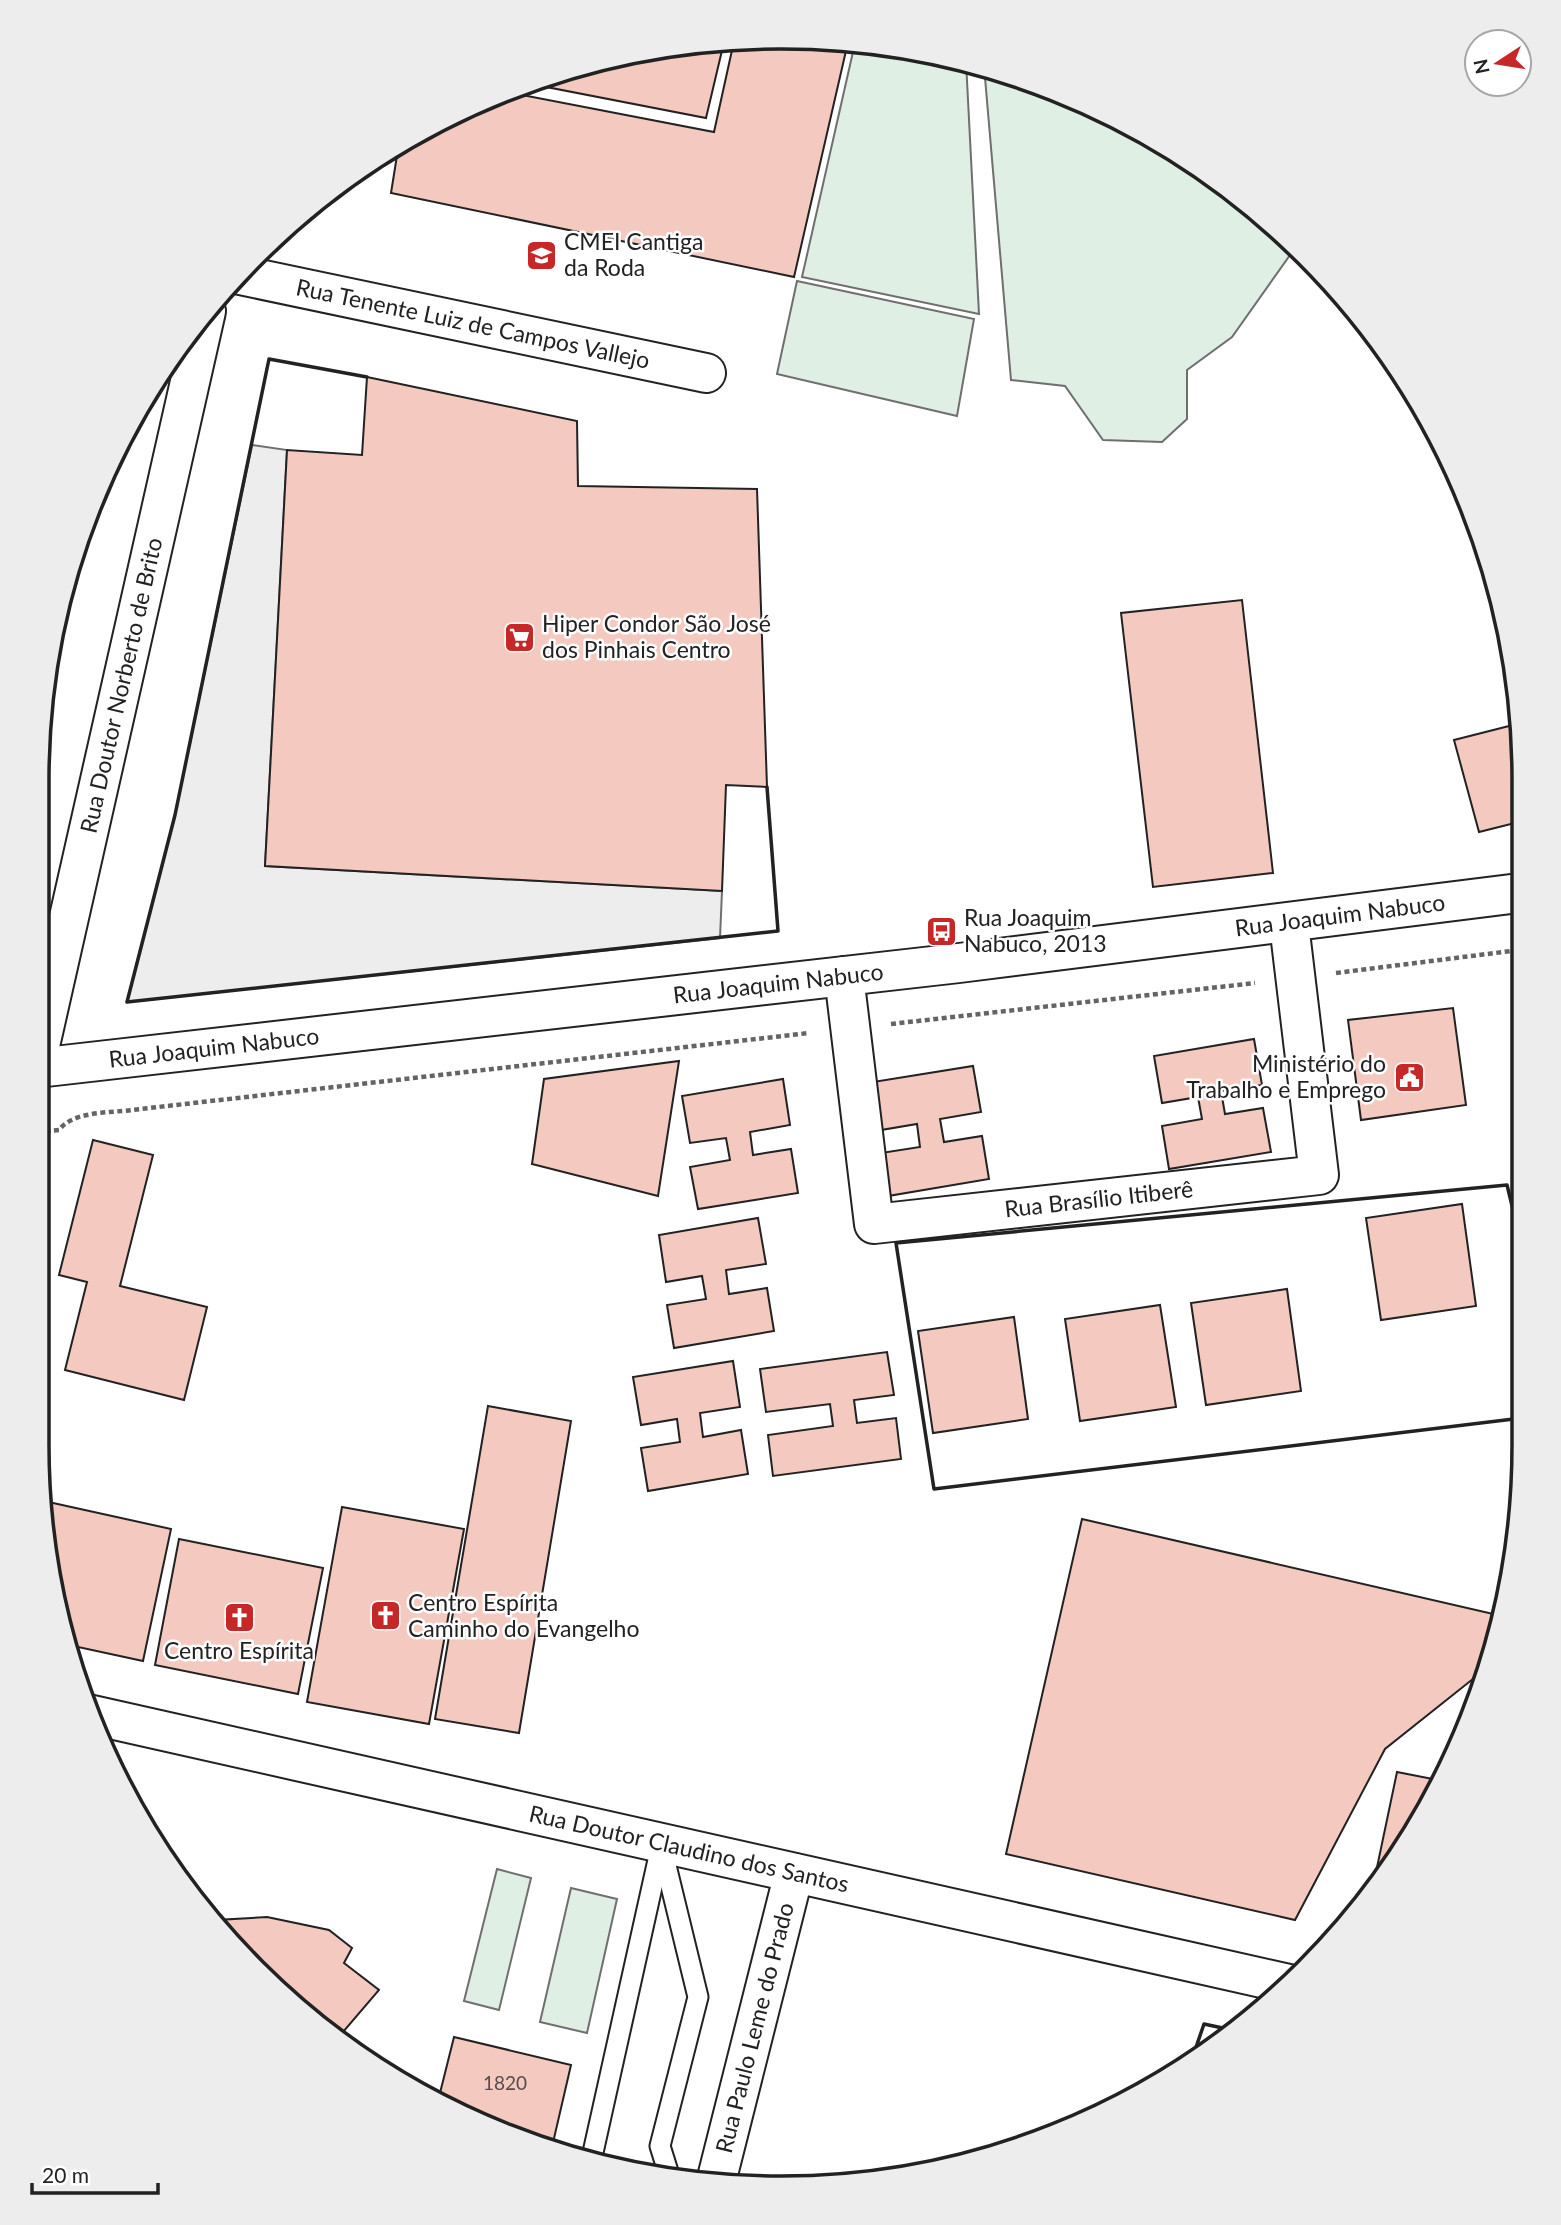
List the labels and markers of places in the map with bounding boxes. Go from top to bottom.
place label: CMEI Cantiga da Roda [564,227,703,281]
school or university icon: CMEI Cantiga da Roda [524,238,558,272]
place label: Hiper Condor São José dos Pinhais Centro [542,609,771,663]
supermarket icon: Hiper Condor São José dos Pinhais Centro [502,620,536,654]
place label: Rua Joaquim Nabuco, 2013 [964,903,1107,957]
bus stop icon: Rua Joaquim Nabuco, 2013 [924,914,958,948]
place label: Ministério do Trabalho e Emprego [1186,1049,1386,1103]
public building icon: Ministério do Trabalho e Emprego [1392,1060,1426,1094]
place label: Centro Espírita Caminho do Evangelho [408,1588,640,1642]
church icon: Centro Espírita Caminho do Evangelho [368,1599,402,1633]
church icon: Centro Espírita [222,1600,256,1634]
place label: Centro Espírita [164,1636,314,1664]

